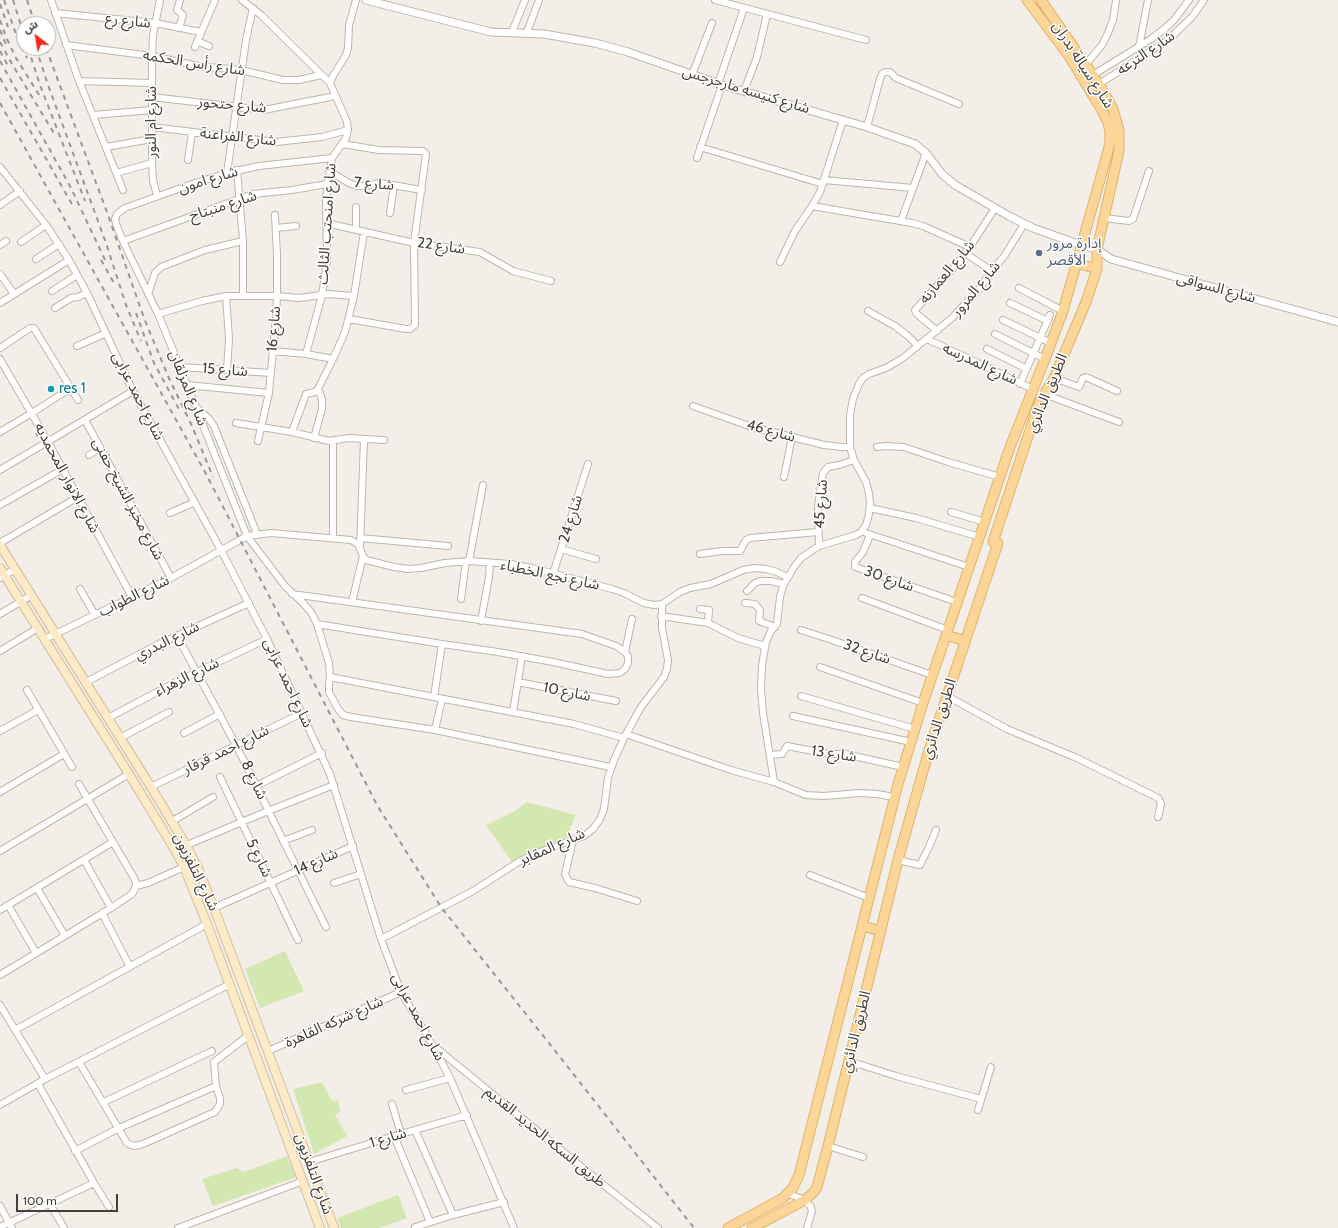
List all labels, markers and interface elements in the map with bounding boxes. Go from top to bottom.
street label: شارع رع [104,10,152,32]
north arrow [16,16,56,56]
text: ش [20,17,40,36]
street label: شارع سيالة بدران [1048,18,1118,112]
street label: شارع الترعه [1114,27,1178,79]
street label: شارع رأس الحكمه [142,46,246,80]
street label: شارع كنيسه مارجرجس [680,62,812,118]
street label: شارع ام النور [143,86,161,158]
street label: شارع حتحور [197,93,267,117]
street label: شارع الفراعنة [199,124,277,150]
street label: شارع امون [176,162,240,198]
street label: شارع امنحتب الثالث [314,163,340,285]
street label: شارع 7 [353,174,395,194]
street label: شارع منبتاح [187,187,259,225]
street label: شارع 22 [416,234,466,258]
place label: إدارة مرور الأقصر [1047,235,1102,270]
street label: شارع العمارنه [915,237,979,307]
marker: إدارة مرور الأقصر [1034,248,1044,258]
street label: شارع المرور [948,258,1004,320]
street label: شارع السواقى [1174,269,1258,307]
street label: شارع 16 [263,305,285,353]
street label: شارع المدرسه [940,339,1020,389]
street label: شارع المزلقان [165,347,211,429]
street label: شارع احمد عرابى [108,349,168,443]
street label: الطريق الدائري [1022,351,1072,435]
street label: شارع 15 [202,359,248,381]
place label: res 1 [59,380,86,398]
marker: res 1 [46,384,56,394]
street label: شارع 46 [745,416,797,446]
street label: شارع الانوار المحمديه [30,420,104,536]
street label: شارع مخبز الشيخ حفنى [88,435,168,563]
street label: شارع 45 [810,479,832,529]
street label: شارع 24 [555,493,587,545]
street label: شارع نجع الخطباء [499,556,601,594]
street label: شارع 30 [862,562,916,596]
street label: شارع الطواب [96,571,172,621]
street label: شارع البدري [132,618,202,664]
street label: شارع احمد عرابى [259,635,317,731]
street label: شارع 32 [841,636,893,668]
street label: شارع الزهراء [152,654,222,700]
street label: الطريق الدائري [917,676,961,762]
street label: شارع 10 [542,679,592,705]
street label: شارع احمد قرقار [180,721,272,779]
street label: شارع 13 [810,742,858,766]
street label: شارع 8 [237,757,271,803]
street label: شارع المقابر [516,824,588,870]
street label: شارع التلفزيون [169,830,223,914]
street label: شارع 5 [242,836,276,880]
street label: شارع 14 [291,844,341,880]
street label: شارع احمد عرابى [387,970,449,1064]
street label: الطريق الدائري [837,989,875,1075]
street label: شارع شركه القاهرة [282,992,386,1052]
street label: طريق السكه الحديد القديم [481,1083,609,1191]
street label: شارع 1 [367,1124,409,1152]
street label: شارع التلفزيون [291,1131,337,1217]
scale bar [18,1186,120,1212]
text: 100 m [23,1193,57,1208]

